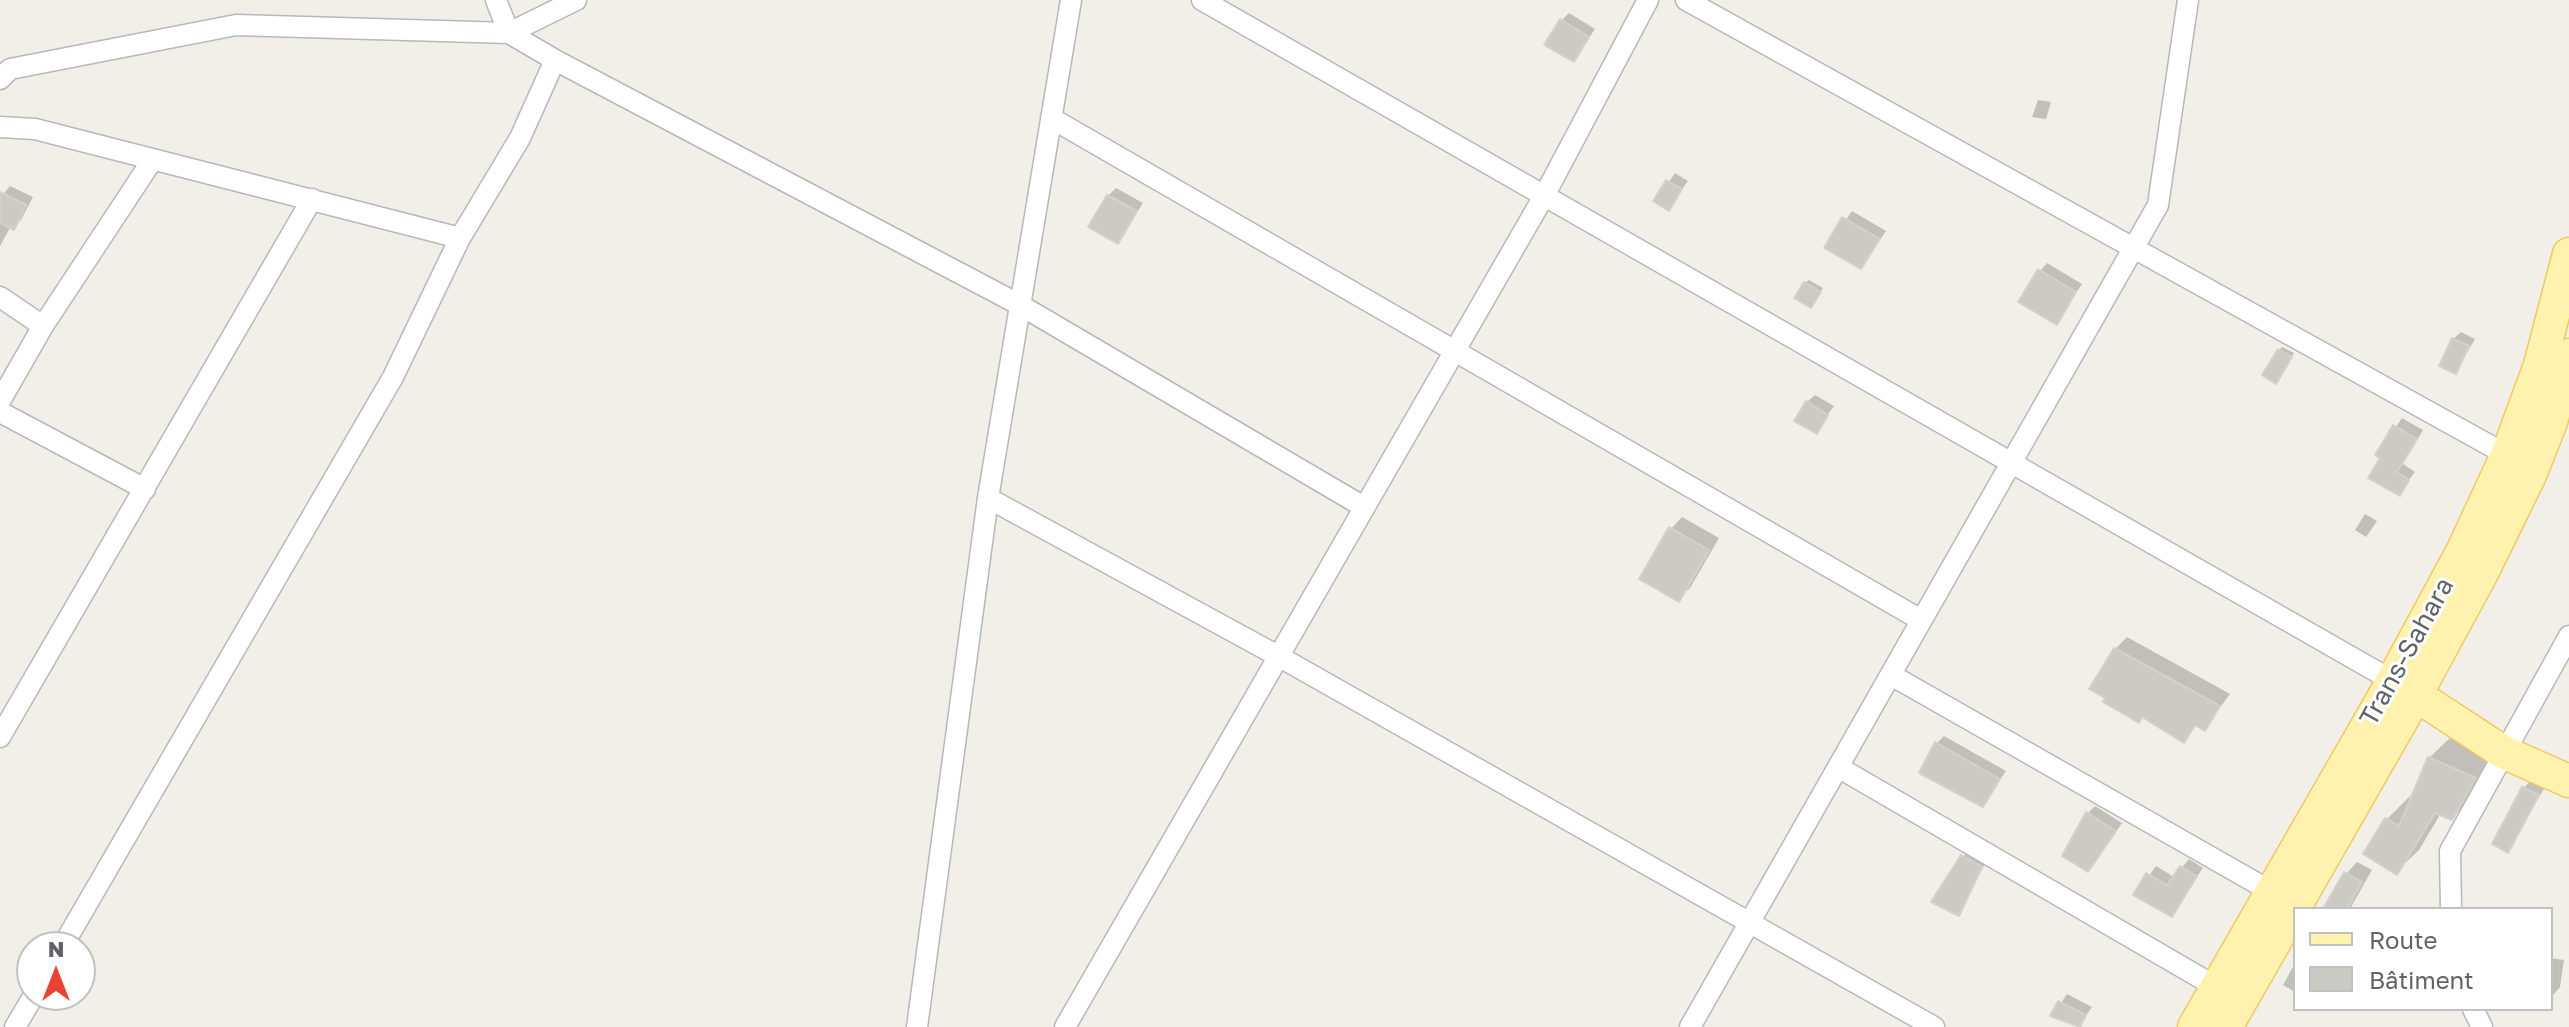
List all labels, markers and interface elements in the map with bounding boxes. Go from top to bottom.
street label: Trans-Sahara [2353,572,2461,732]
legend [2293,907,2553,1011]
text: Route [2369,925,2438,954]
north arrow [16,931,96,1011]
text: N [48,935,64,962]
text: Bâtiment [2369,965,2474,994]

